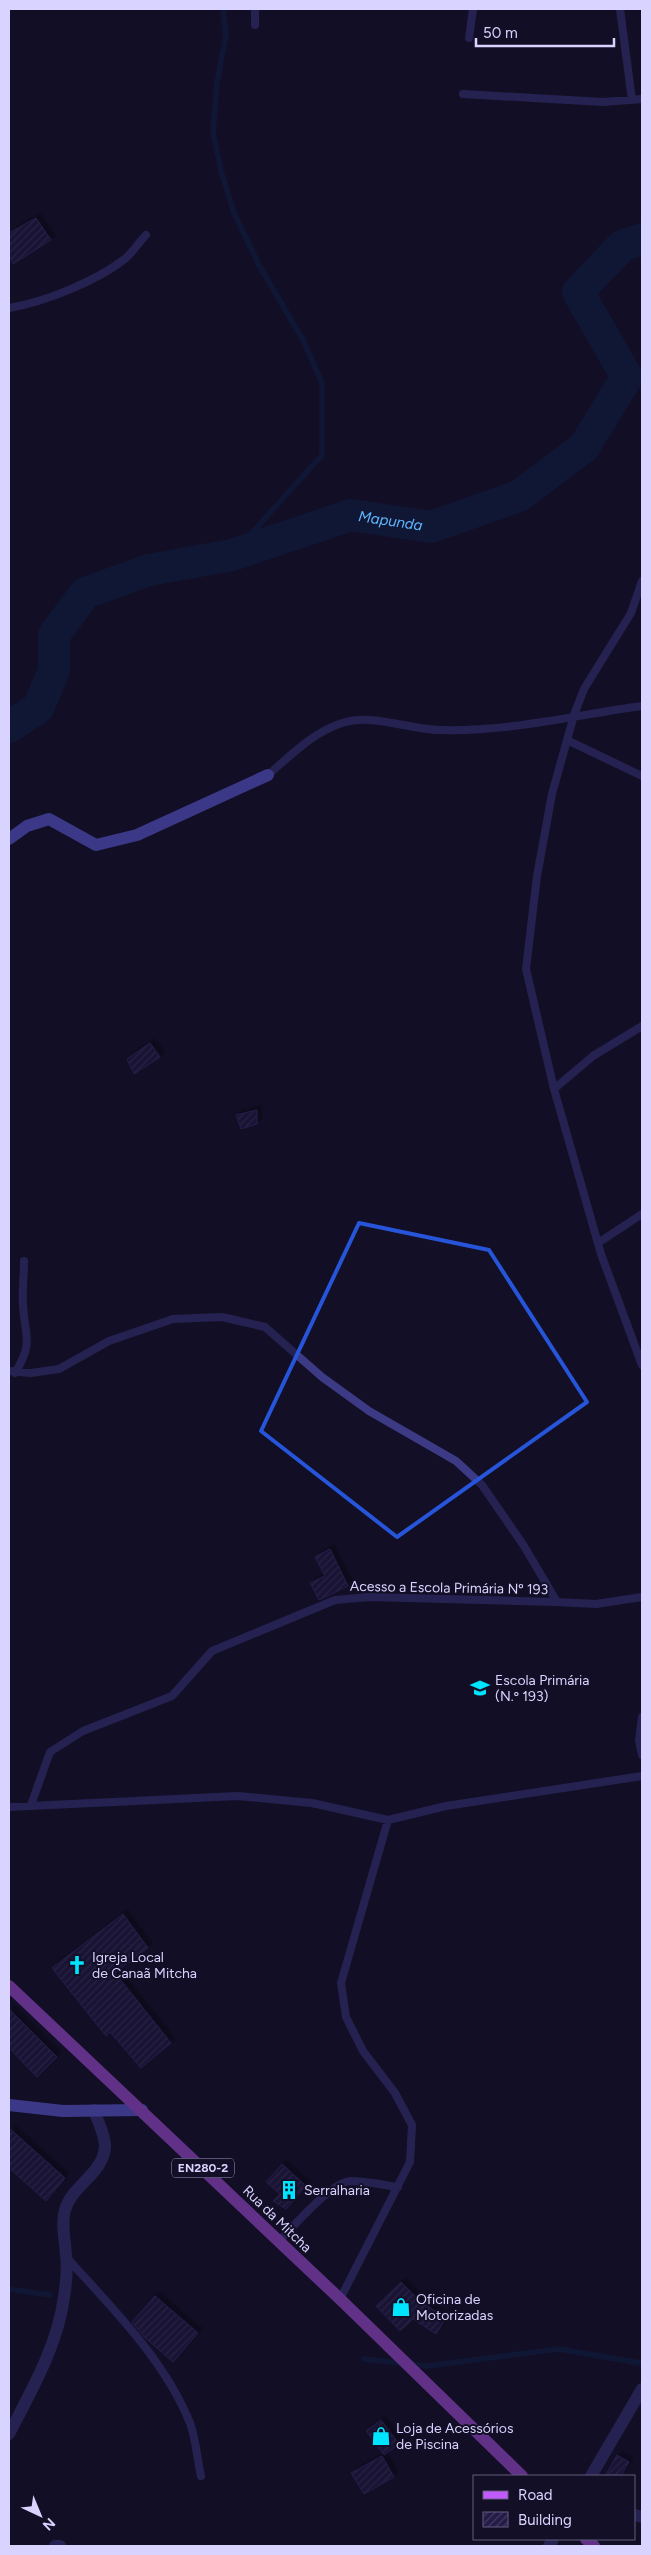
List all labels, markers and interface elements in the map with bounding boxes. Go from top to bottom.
scale bar [476,15,614,47]
text: 50 m [483,24,518,42]
water label: Mapunda [357,507,424,535]
street label: Acesso a Escola Primária Nº 193 [350,1578,548,1598]
place label: Escola Primária (N.º 193) [495,1672,589,1705]
school or university icon: Escola Primária (N.º 193) [469,1677,491,1699]
place label: Igreja Local de Canaã Mitcha [92,1949,197,1982]
church icon: Igreja Local de Canaã Mitcha [66,1954,88,1976]
road number: EN280-2 [172,2158,234,2178]
building icon: Serralharia [278,2179,300,2201]
street label: Rua da Mitcha [239,2182,315,2256]
place label: Serralharia [304,2182,370,2199]
place label: Oficina de Motorizadas [416,2291,493,2324]
shop icon: Oficina de Motorizadas [390,2296,412,2318]
place label: Loja de Acessórios de Piscina [396,2420,513,2453]
shop icon: Loja de Acessórios de Piscina [370,2425,392,2447]
legend [473,2475,636,2540]
text: Road [518,2486,553,2504]
north arrow [15,2490,65,2540]
text: Building [518,2511,572,2529]
text: N [39,2514,58,2534]

